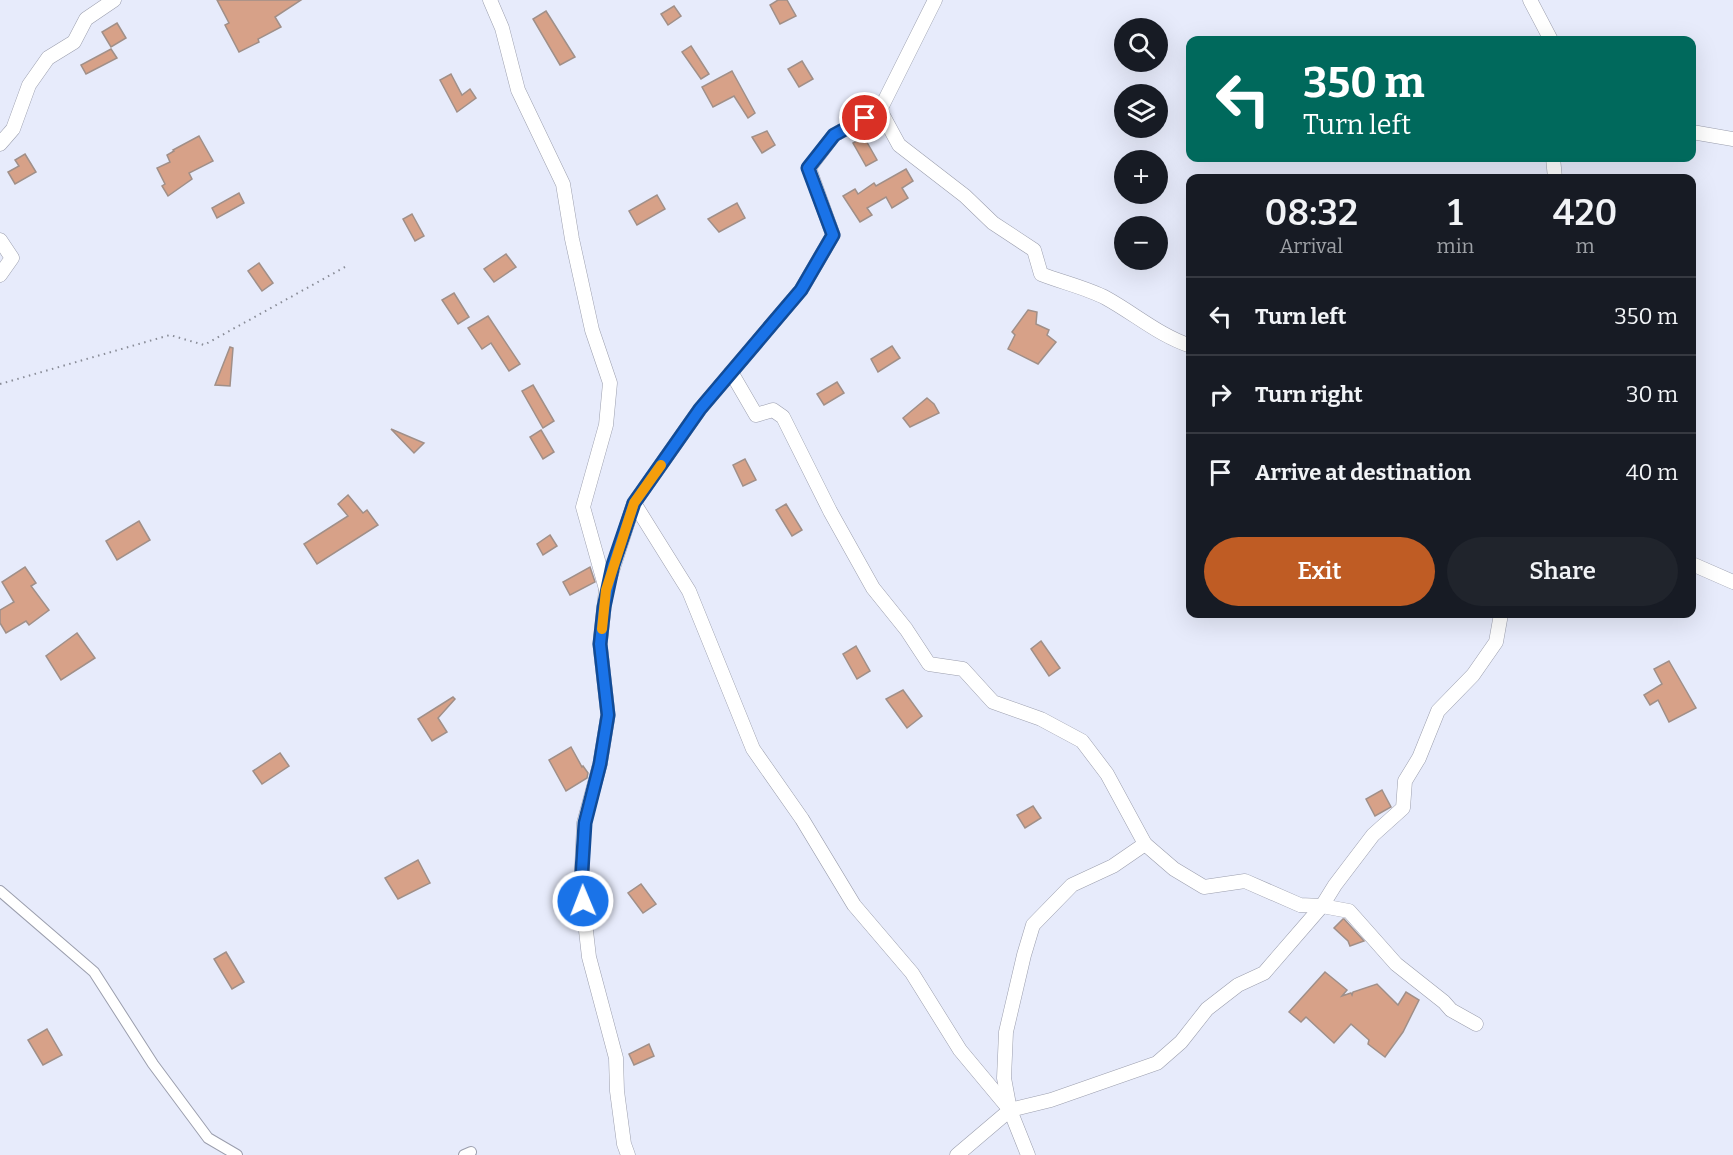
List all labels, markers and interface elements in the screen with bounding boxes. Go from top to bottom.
map controls [1114,18,1168,270]
button: search [1114,18,1168,72]
text: 350 m [1303,58,1424,108]
icon: left [1204,60,1282,138]
button: layers [1114,84,1168,138]
pin [839,92,890,143]
icon: arrive [848,101,881,134]
text: Turn left [1303,109,1411,141]
button: + [1114,150,1168,204]
text: 08:32 [1265,191,1358,235]
text: 1 [1448,191,1463,235]
text: 420 [1553,191,1617,235]
button: − [1114,216,1168,270]
text: Arrival [1280,234,1343,258]
text: min [1437,234,1474,258]
text: m [1576,234,1595,258]
icon: left [1204,300,1237,333]
text: Turn left [1255,303,1347,330]
text: 350 m [1614,303,1678,330]
icon: right [1204,378,1237,411]
text: Turn right [1255,381,1363,408]
text: 30 m [1626,381,1678,408]
icon: arrive [1204,456,1237,489]
text: Arrive at destination [1255,459,1471,486]
text: 40 m [1626,459,1678,486]
button: Exit [1204,537,1435,606]
button: Share [1447,537,1678,606]
position arrow [551,869,615,933]

